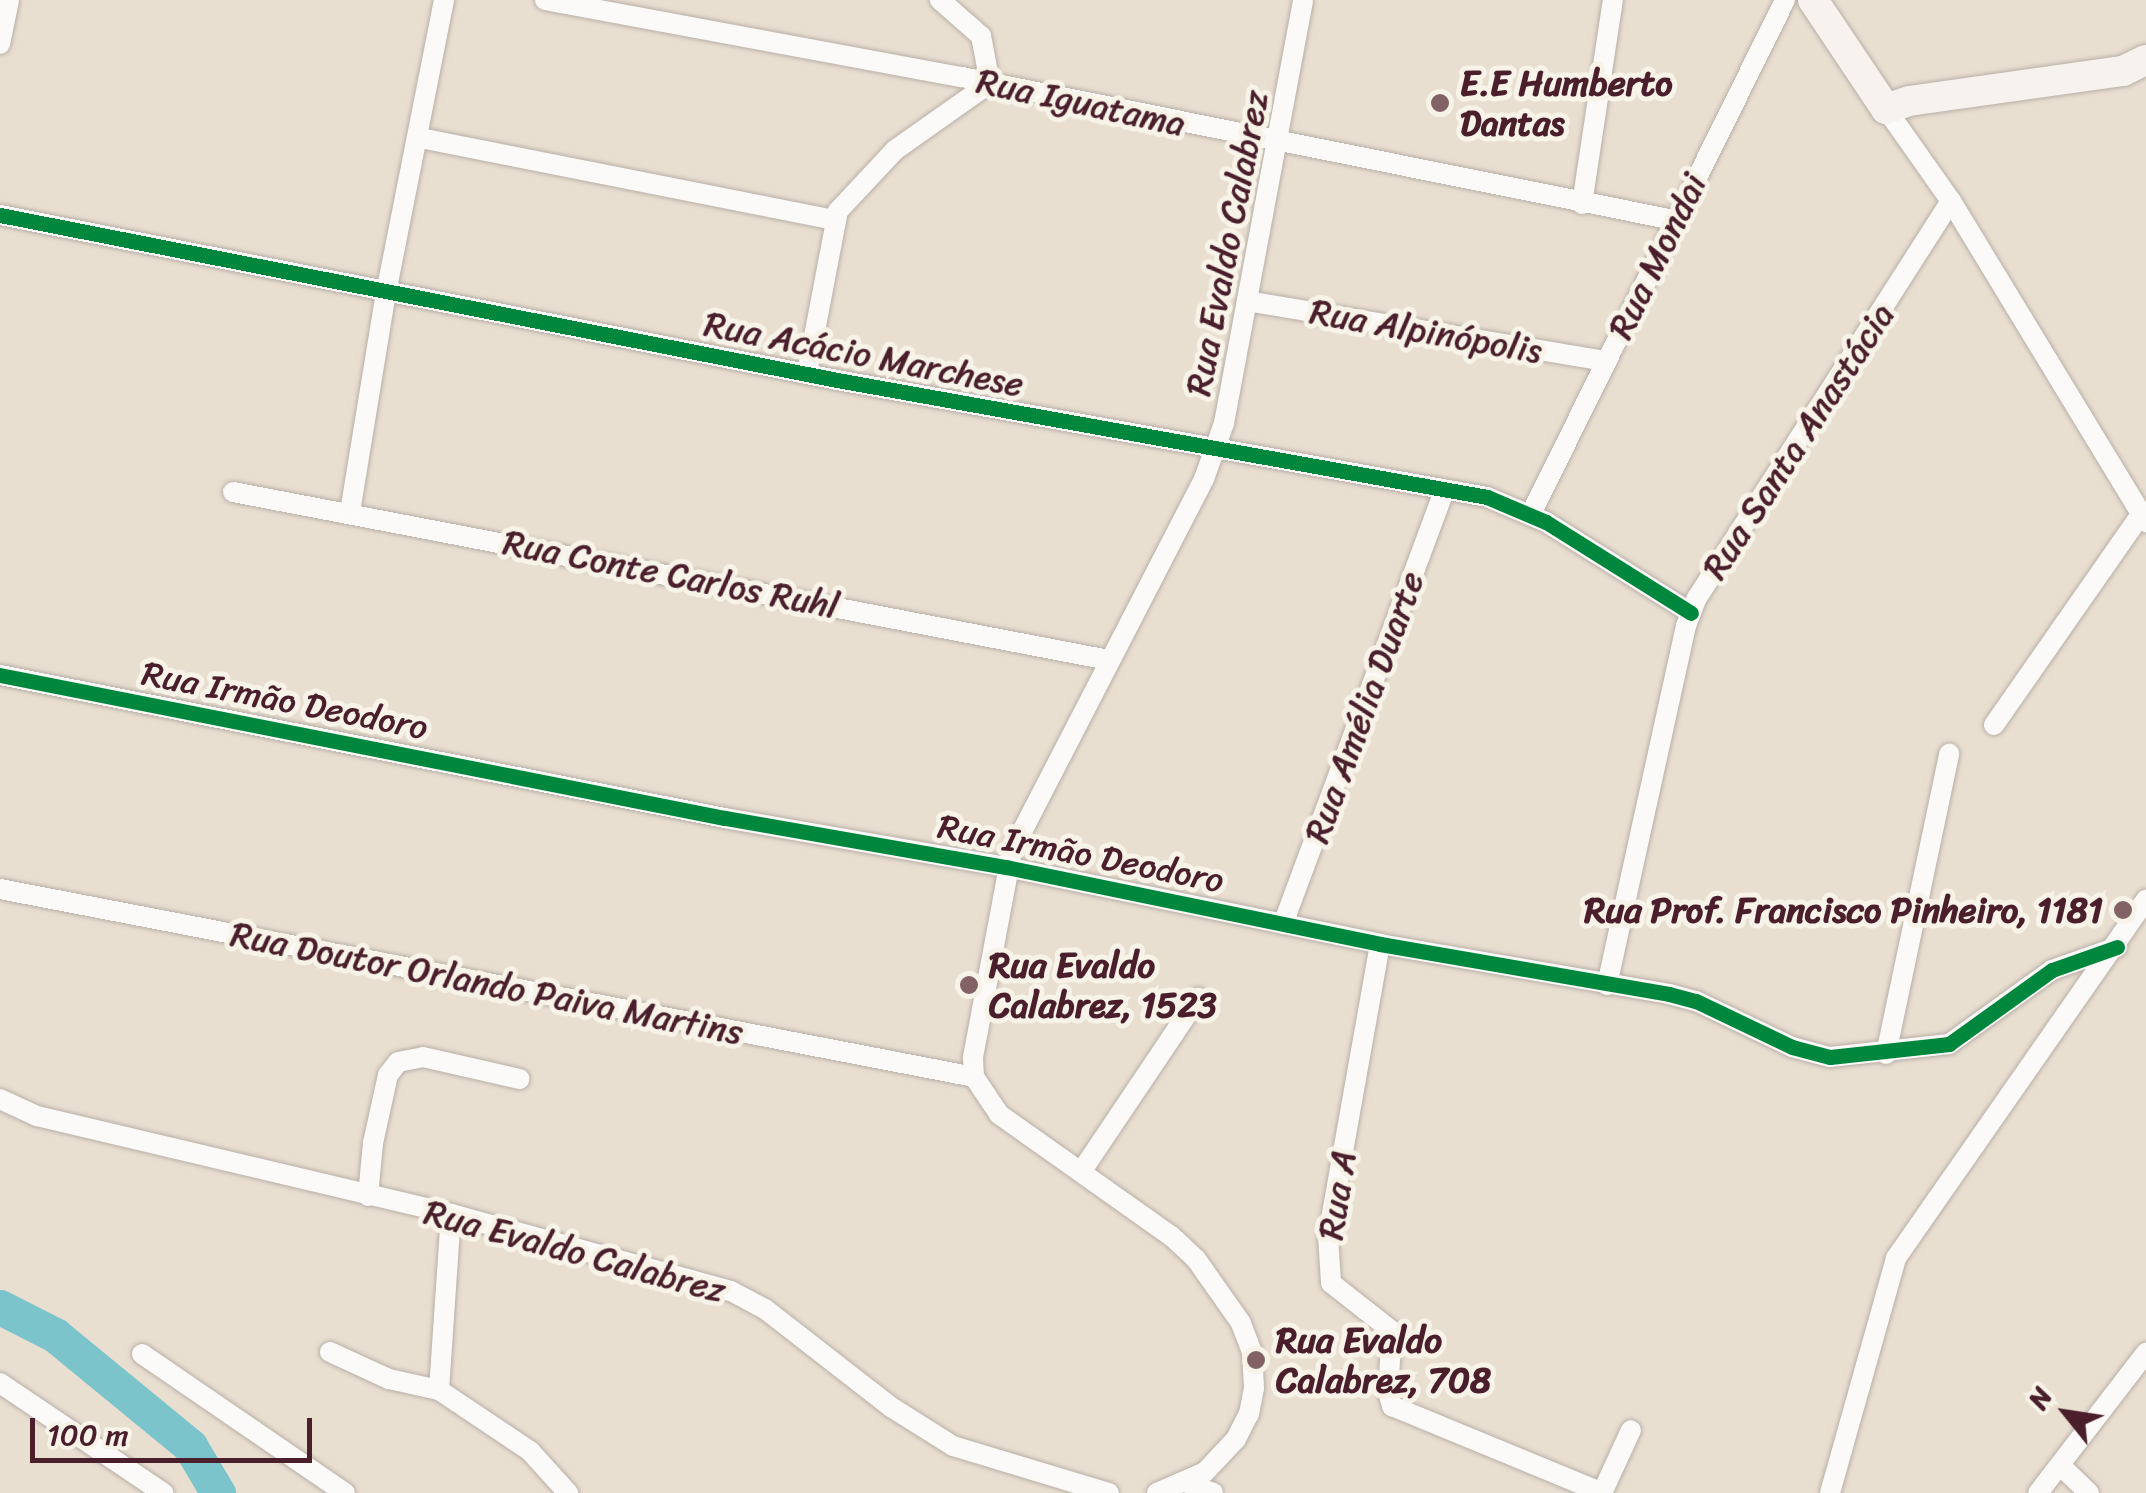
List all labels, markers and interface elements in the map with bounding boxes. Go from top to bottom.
street label: Rua Iguatama [973,59,1189,145]
place label: E.E Humberto Dantas [1460,62,1673,144]
street label: Rua Evaldo Calabrez [1177,87,1277,399]
marker: E.E Humberto Dantas [1429,92,1451,114]
street label: Rua Mondai [1599,167,1715,345]
street label: Rua Alpinópolis [1307,290,1545,372]
street label: Rua Santa Anastácia [1694,296,1902,586]
street label: Rua Acácio Marchese [700,302,1028,406]
street label: Rua Conte Carlos Ruhl [500,521,842,627]
street label: Rua Amélia Duarte [1296,566,1432,848]
street label: Rua Irmão Deodoro [138,652,432,748]
street label: Rua Irmão Deodoro [934,805,1228,901]
place label: Rua Prof. Francisco Pinheiro, 1181 [1581,889,2103,931]
marker: Rua Prof. Francisco Pinheiro, 1181 [2112,899,2134,921]
street label: Rua Doutor Orlando Paiva Martins [227,913,747,1053]
place label: Rua Evaldo Calabrez, 1523 [989,944,1217,1026]
marker: Rua Evaldo Calabrez, 1523 [958,974,980,996]
street label: Rua A [1309,1147,1365,1243]
street label: Rua Evaldo Calabrez [420,1191,730,1311]
place label: Rua Evaldo Calabrez, 708 [1276,1319,1491,1401]
marker: Rua Evaldo Calabrez, 708 [1245,1349,1267,1371]
north arrow [2016,1363,2116,1463]
text: N [2014,1377,2066,1418]
scale bar [35,1398,318,1460]
text: 100 m [47,1408,129,1462]

